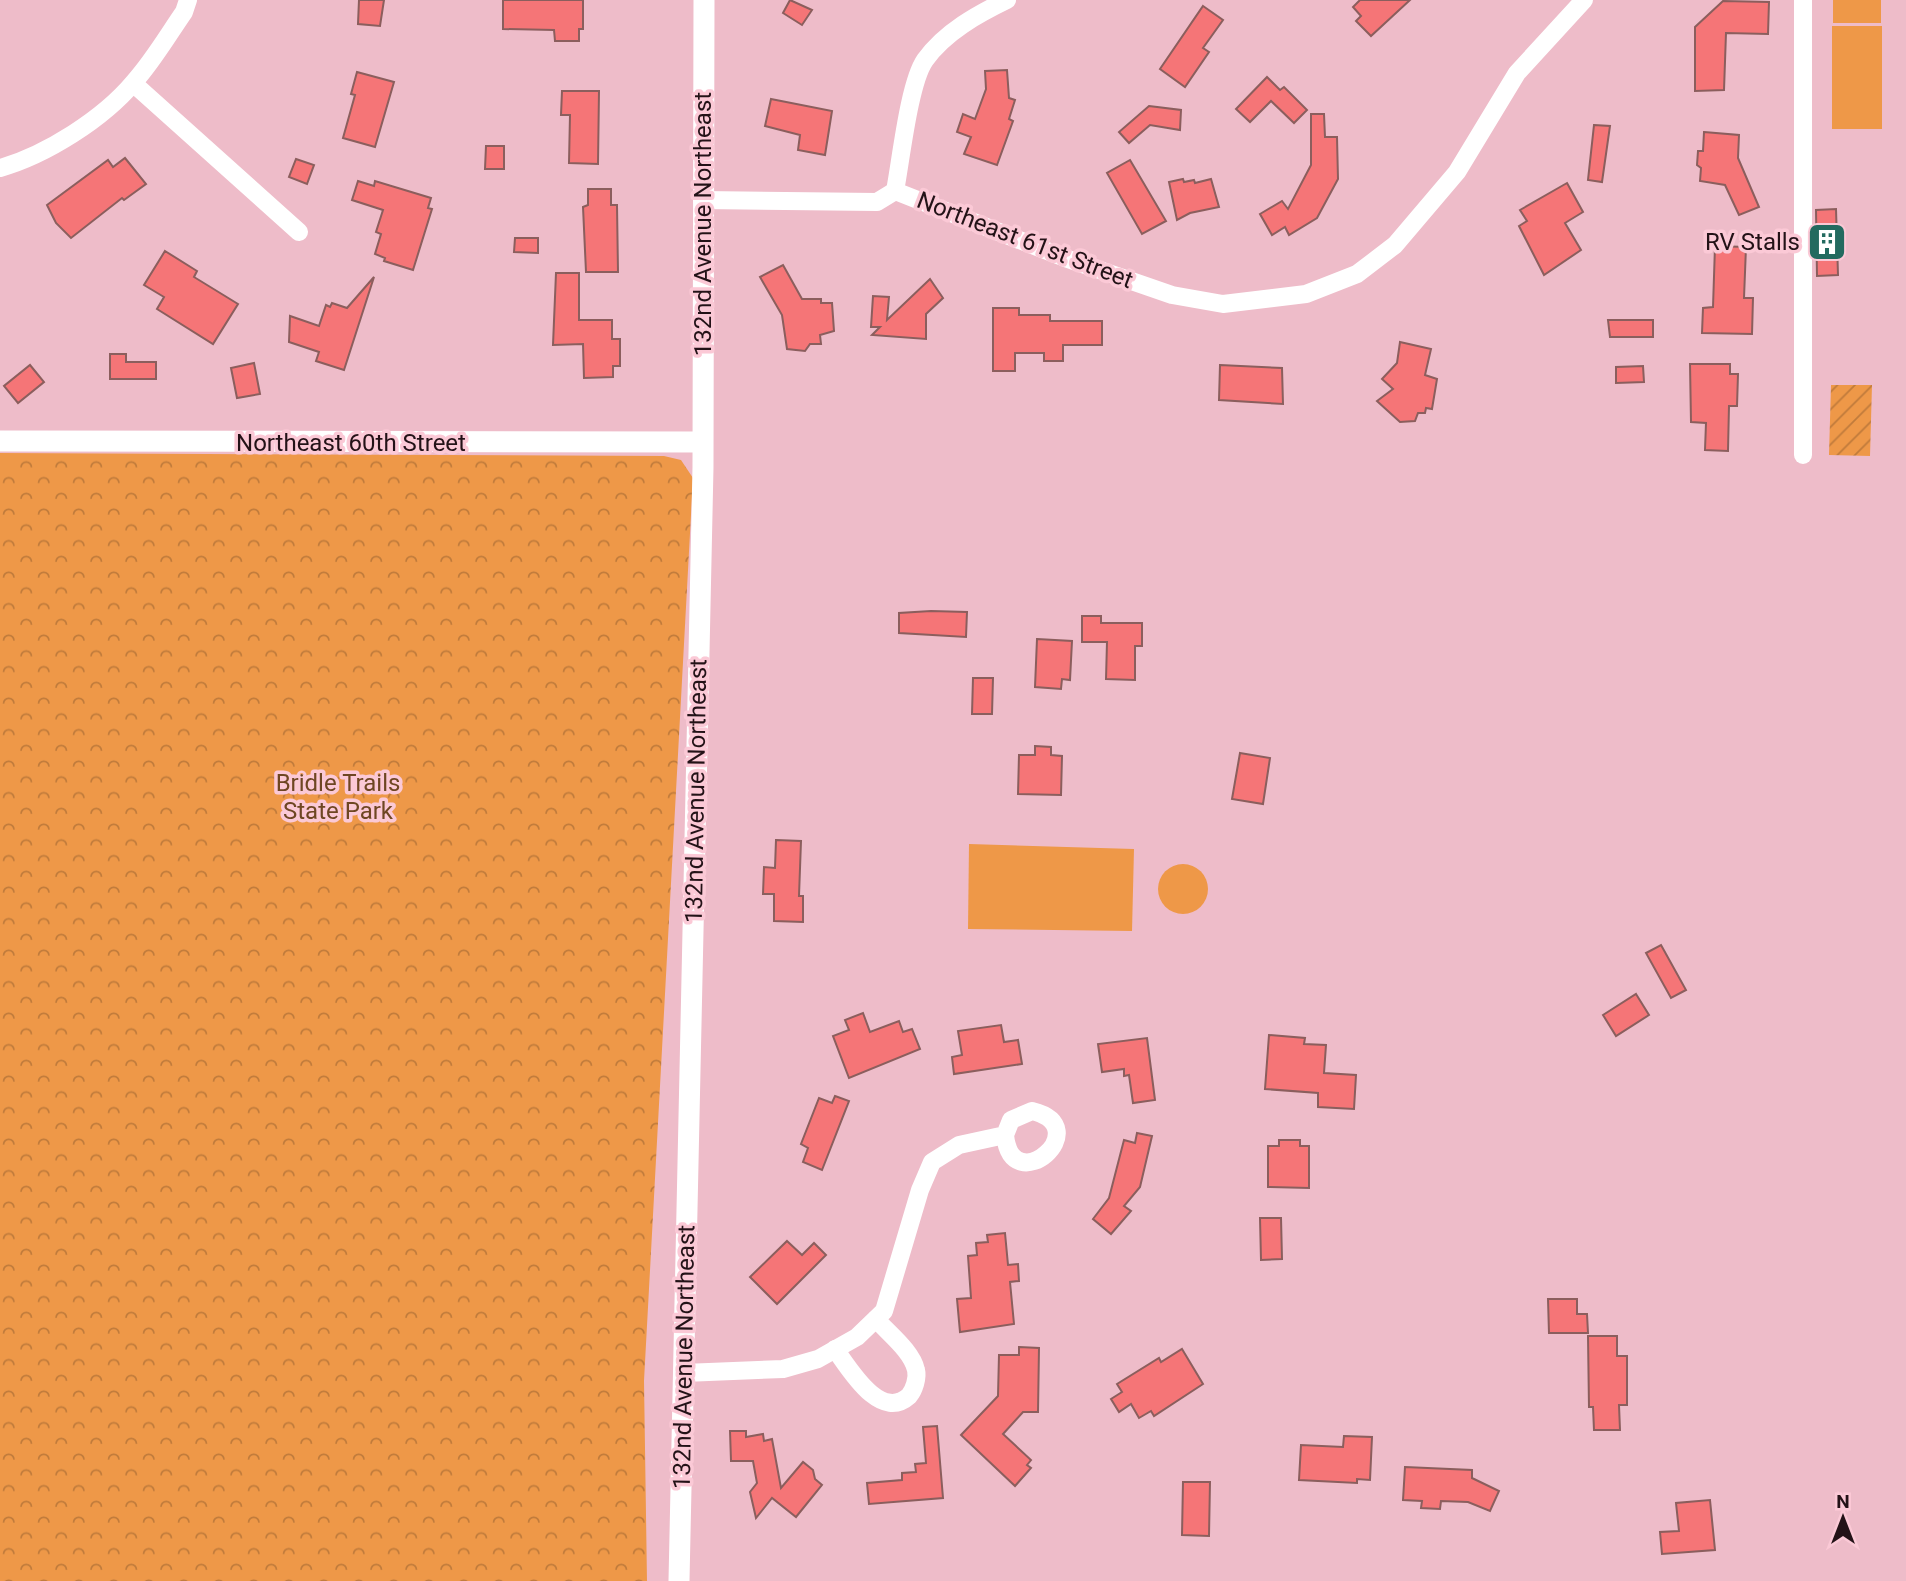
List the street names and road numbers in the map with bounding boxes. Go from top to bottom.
street label: 132nd Avenue Northeast [689,92,717,356]
street label: Northeast 61st Street [913,186,1137,294]
street label: Northeast 60th Street [236,429,466,457]
street label: 132nd Avenue Northeast [680,659,712,923]
street label: 132nd Avenue Northeast [668,1225,700,1489]

